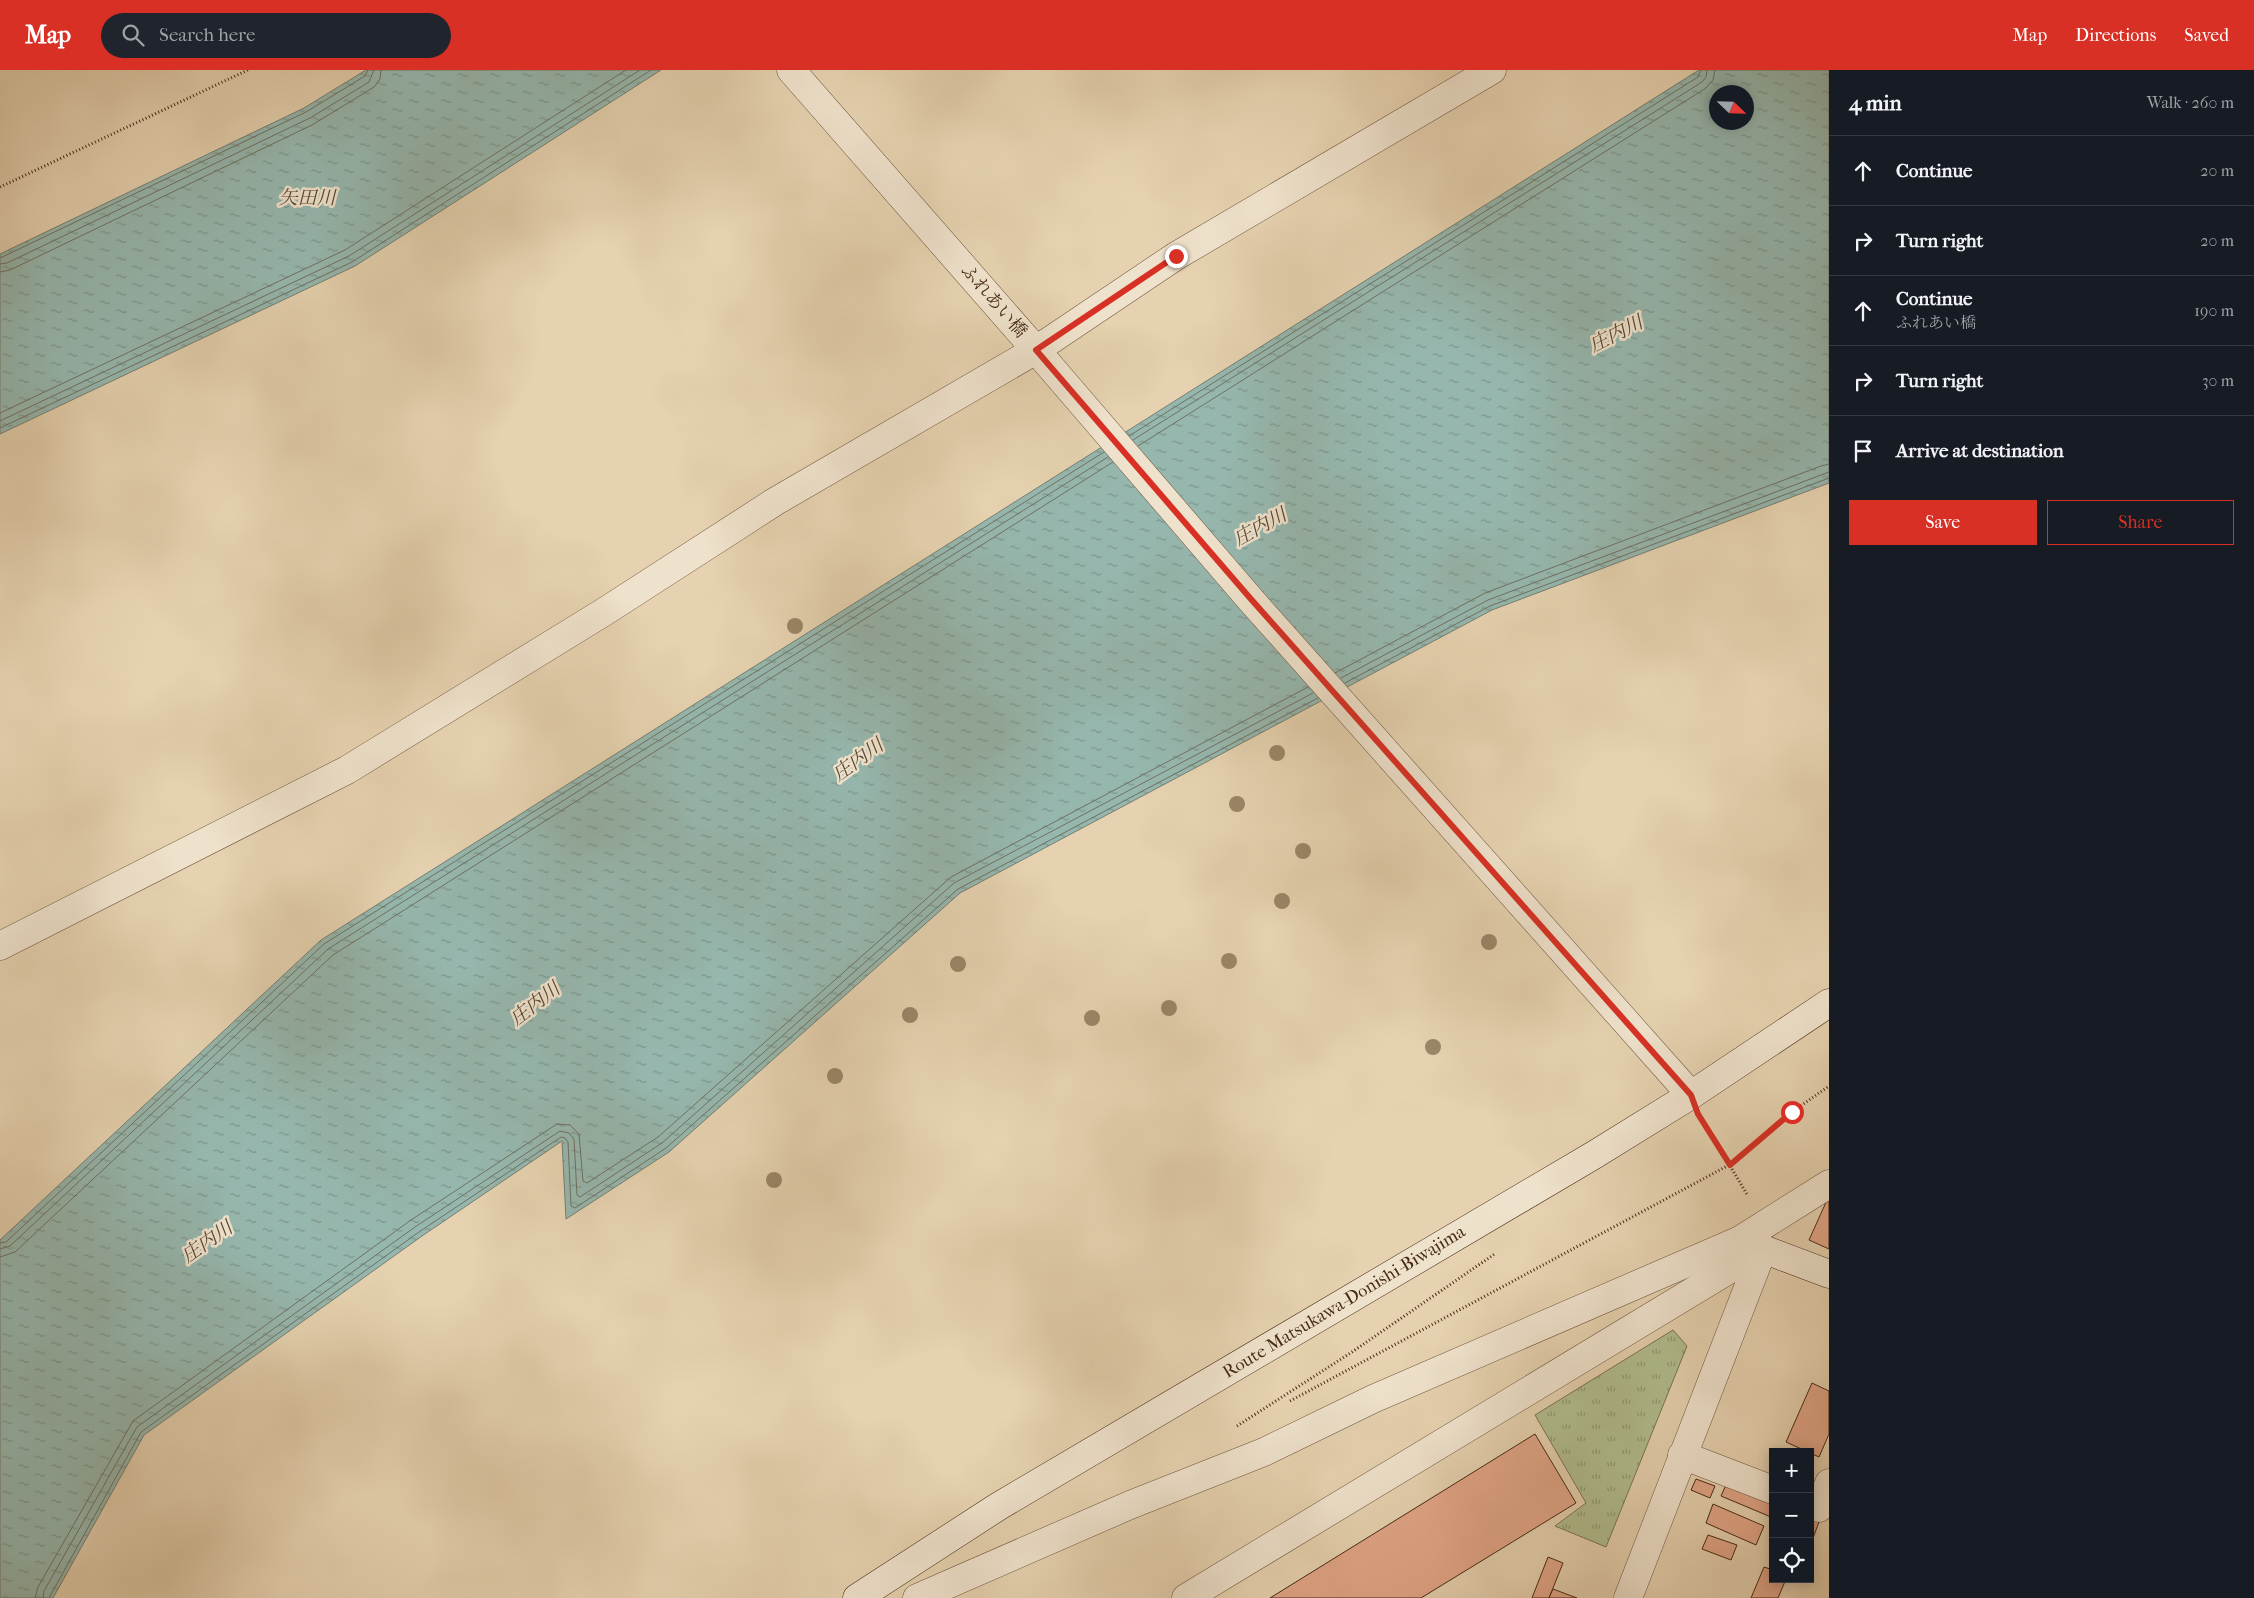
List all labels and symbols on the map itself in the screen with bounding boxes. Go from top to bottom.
north arrow [1709,85,1754,130]
water label: 矢田川 [278,187,337,209]
route end [1165,245,1188,268]
street label: ふれあい橋 [957,260,1031,342]
water label: 庄内川 [1586,310,1648,357]
water label: 庄内川 [1230,503,1292,550]
water label: 庄内川 [828,733,889,786]
water label: 庄内川 [506,977,566,1030]
route start [1781,1101,1804,1124]
water label: 庄内川 [177,1215,238,1267]
street label: Route Matsukawa-Donishi-Biwajima [1219,1221,1470,1383]

